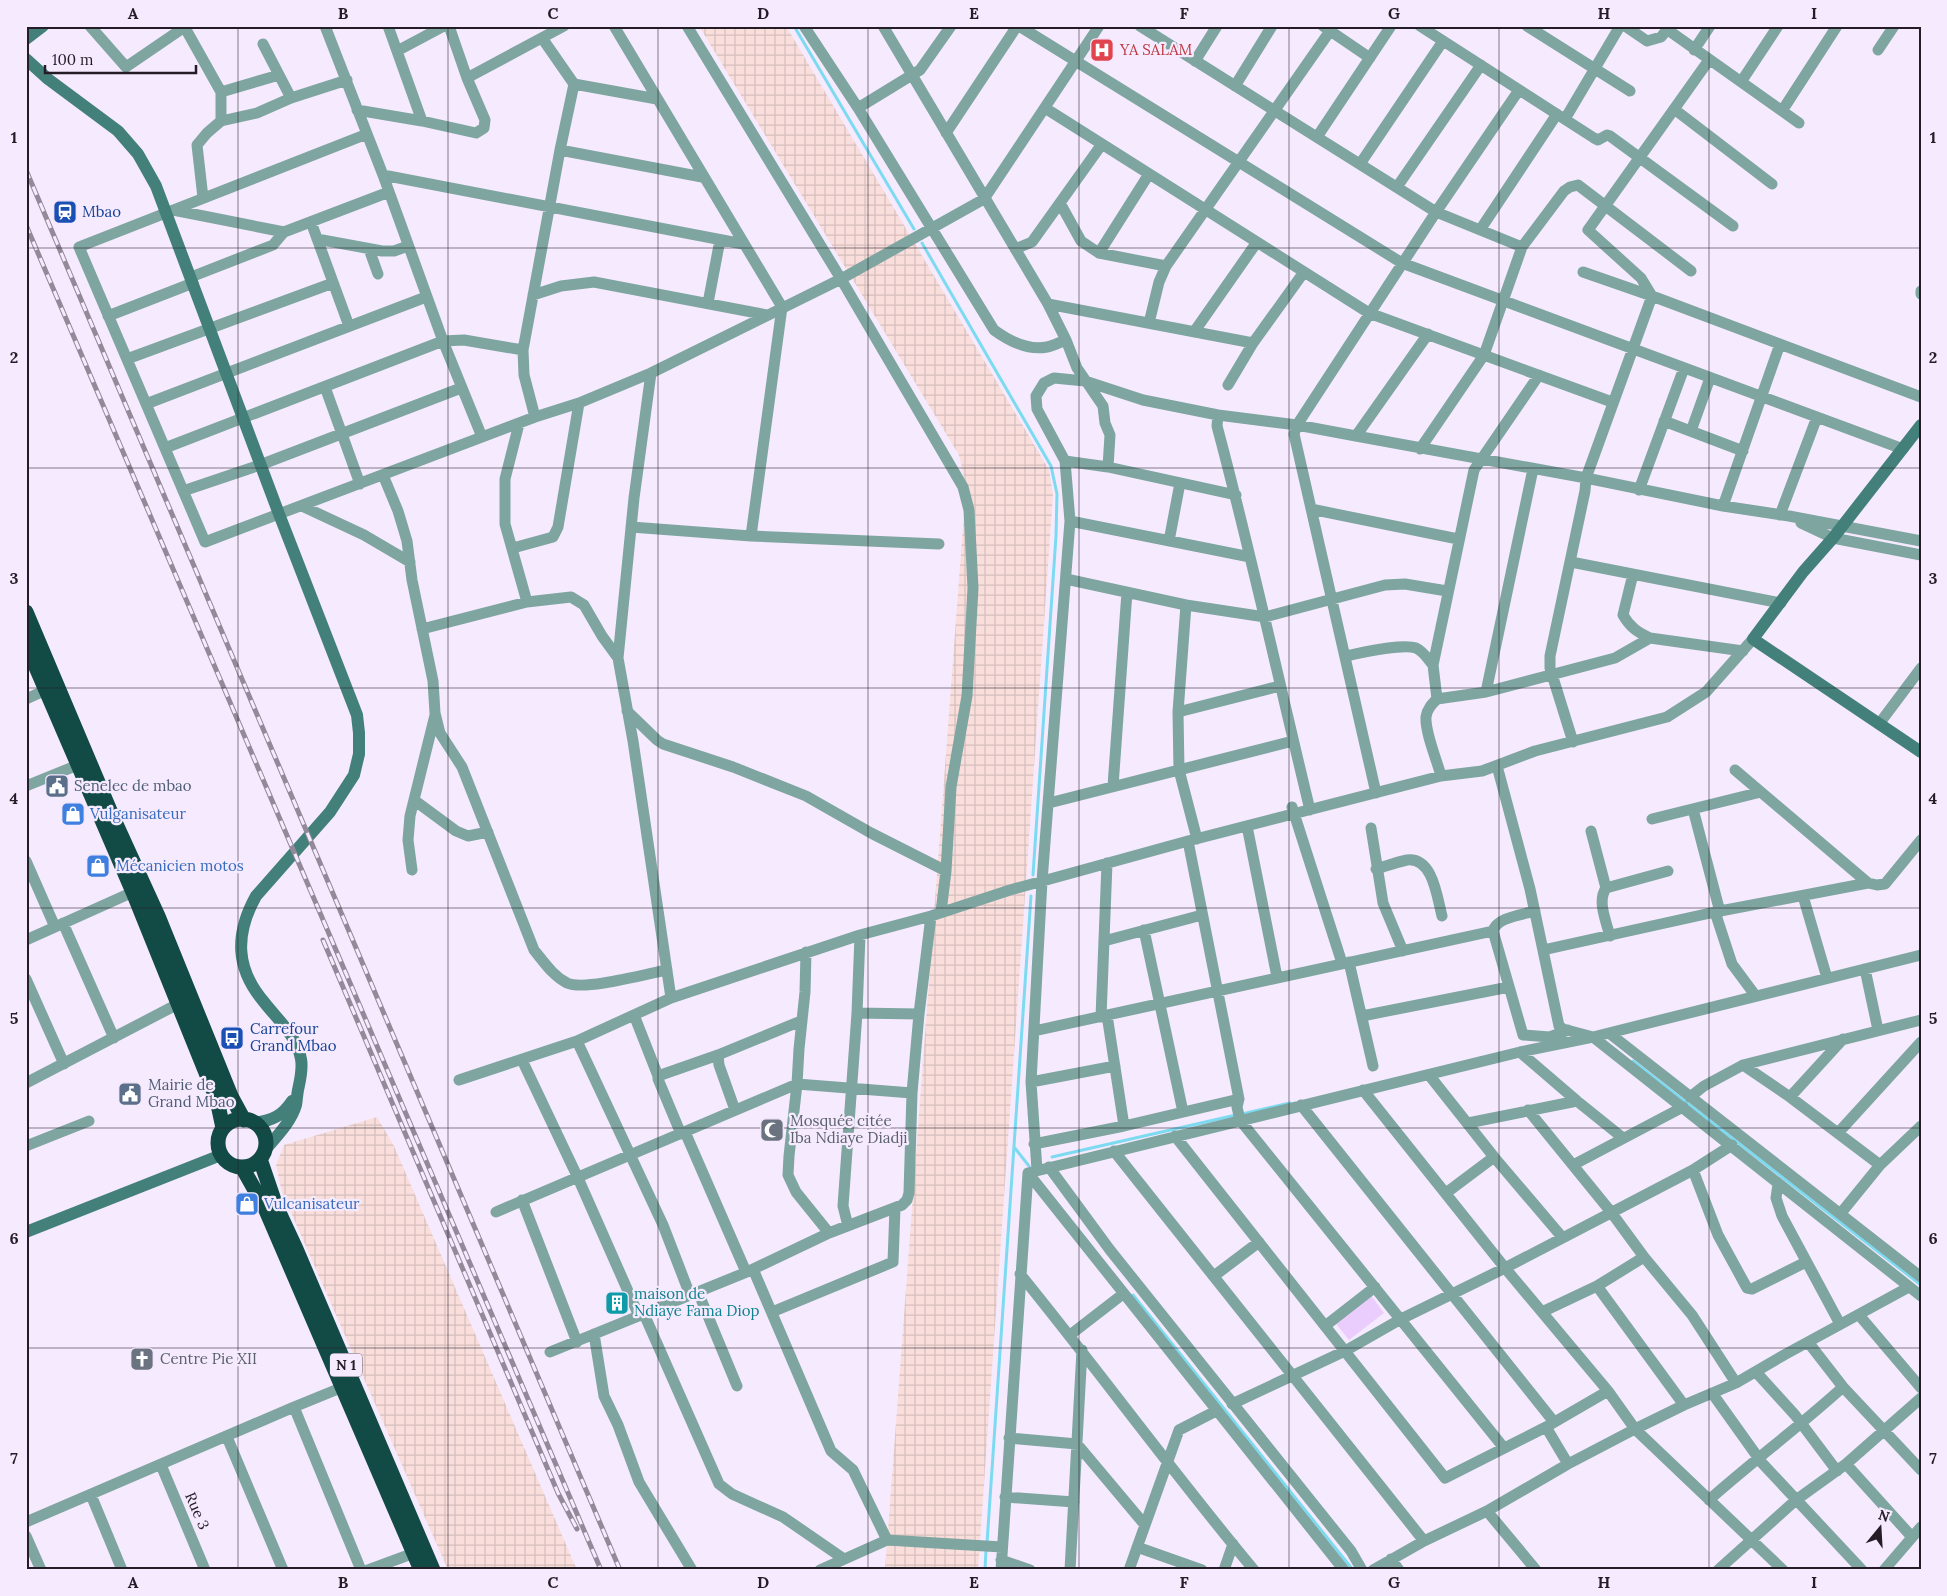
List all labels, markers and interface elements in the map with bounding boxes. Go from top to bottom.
text: A [128,3,139,23]
text: B [338,3,349,23]
text: C [547,3,559,23]
text: D [757,3,769,23]
text: E [969,3,979,23]
text: F [1179,3,1189,23]
text: G [1388,3,1400,23]
text: H [1598,3,1611,23]
text: I [1811,3,1817,23]
hospital icon: YA SALAM [1089,37,1115,63]
place label: YA SALAM [1119,40,1193,59]
scale bar [45,42,196,74]
text: 100 m [52,50,93,69]
text: 1 [11,127,17,147]
text: 1 [1930,127,1936,147]
station icon: Mbao [52,199,78,225]
place label: Mbao [82,202,121,221]
text: 2 [10,347,18,367]
text: 2 [1929,347,1937,367]
text: 3 [10,568,19,588]
text: 3 [1929,568,1938,588]
public building icon: Senelec de mbao [44,773,70,799]
place label: Senelec de mbao [74,776,192,795]
text: 4 [10,788,19,808]
text: 4 [1929,788,1938,808]
shop icon: Vulganisateur [60,801,86,827]
place label: Vulganisateur [89,804,186,823]
shop icon: Mécanicien motos [85,853,111,879]
place label: Mécanicien motos [116,856,244,875]
text: 5 [10,1008,19,1028]
text: 5 [1929,1008,1938,1028]
place label: Carrefour Grand Mbao [250,1019,337,1055]
bus stop icon: Carrefour Grand Mbao [219,1025,245,1051]
place label: Mairie de Grand Mbao [148,1075,235,1111]
public building icon: Mairie de Grand Mbao [117,1081,143,1107]
place label: Mosquée citée Iba Ndiaye Diadji [790,1111,908,1147]
mosque icon: Mosquée citée Iba Ndiaye Diadji [759,1117,785,1143]
shop icon: Vulcanisateur [234,1191,260,1217]
place label: Vulcanisateur [263,1194,360,1213]
text: 6 [9,1228,19,1248]
text: 6 [1928,1228,1938,1248]
place label: maison de Ndiaye Fama Diop [634,1284,760,1320]
building icon: maison de Ndiaye Fama Diop [604,1290,630,1316]
church icon: Centre Pie XII [129,1346,155,1372]
place label: Centre Pie XII [160,1349,257,1368]
road number: N 1 [330,1354,362,1376]
text: 7 [10,1448,18,1468]
text: 7 [1929,1448,1937,1468]
street label: Rue 3 [181,1489,214,1532]
north arrow [1854,1504,1904,1554]
text: N [1876,1505,1892,1526]
text: A [128,1572,139,1592]
text: B [338,1572,349,1592]
text: C [547,1572,559,1592]
text: D [757,1572,769,1592]
text: E [969,1572,979,1592]
text: F [1179,1572,1189,1592]
text: G [1388,1572,1400,1592]
text: H [1598,1572,1611,1592]
text: I [1811,1572,1817,1592]

